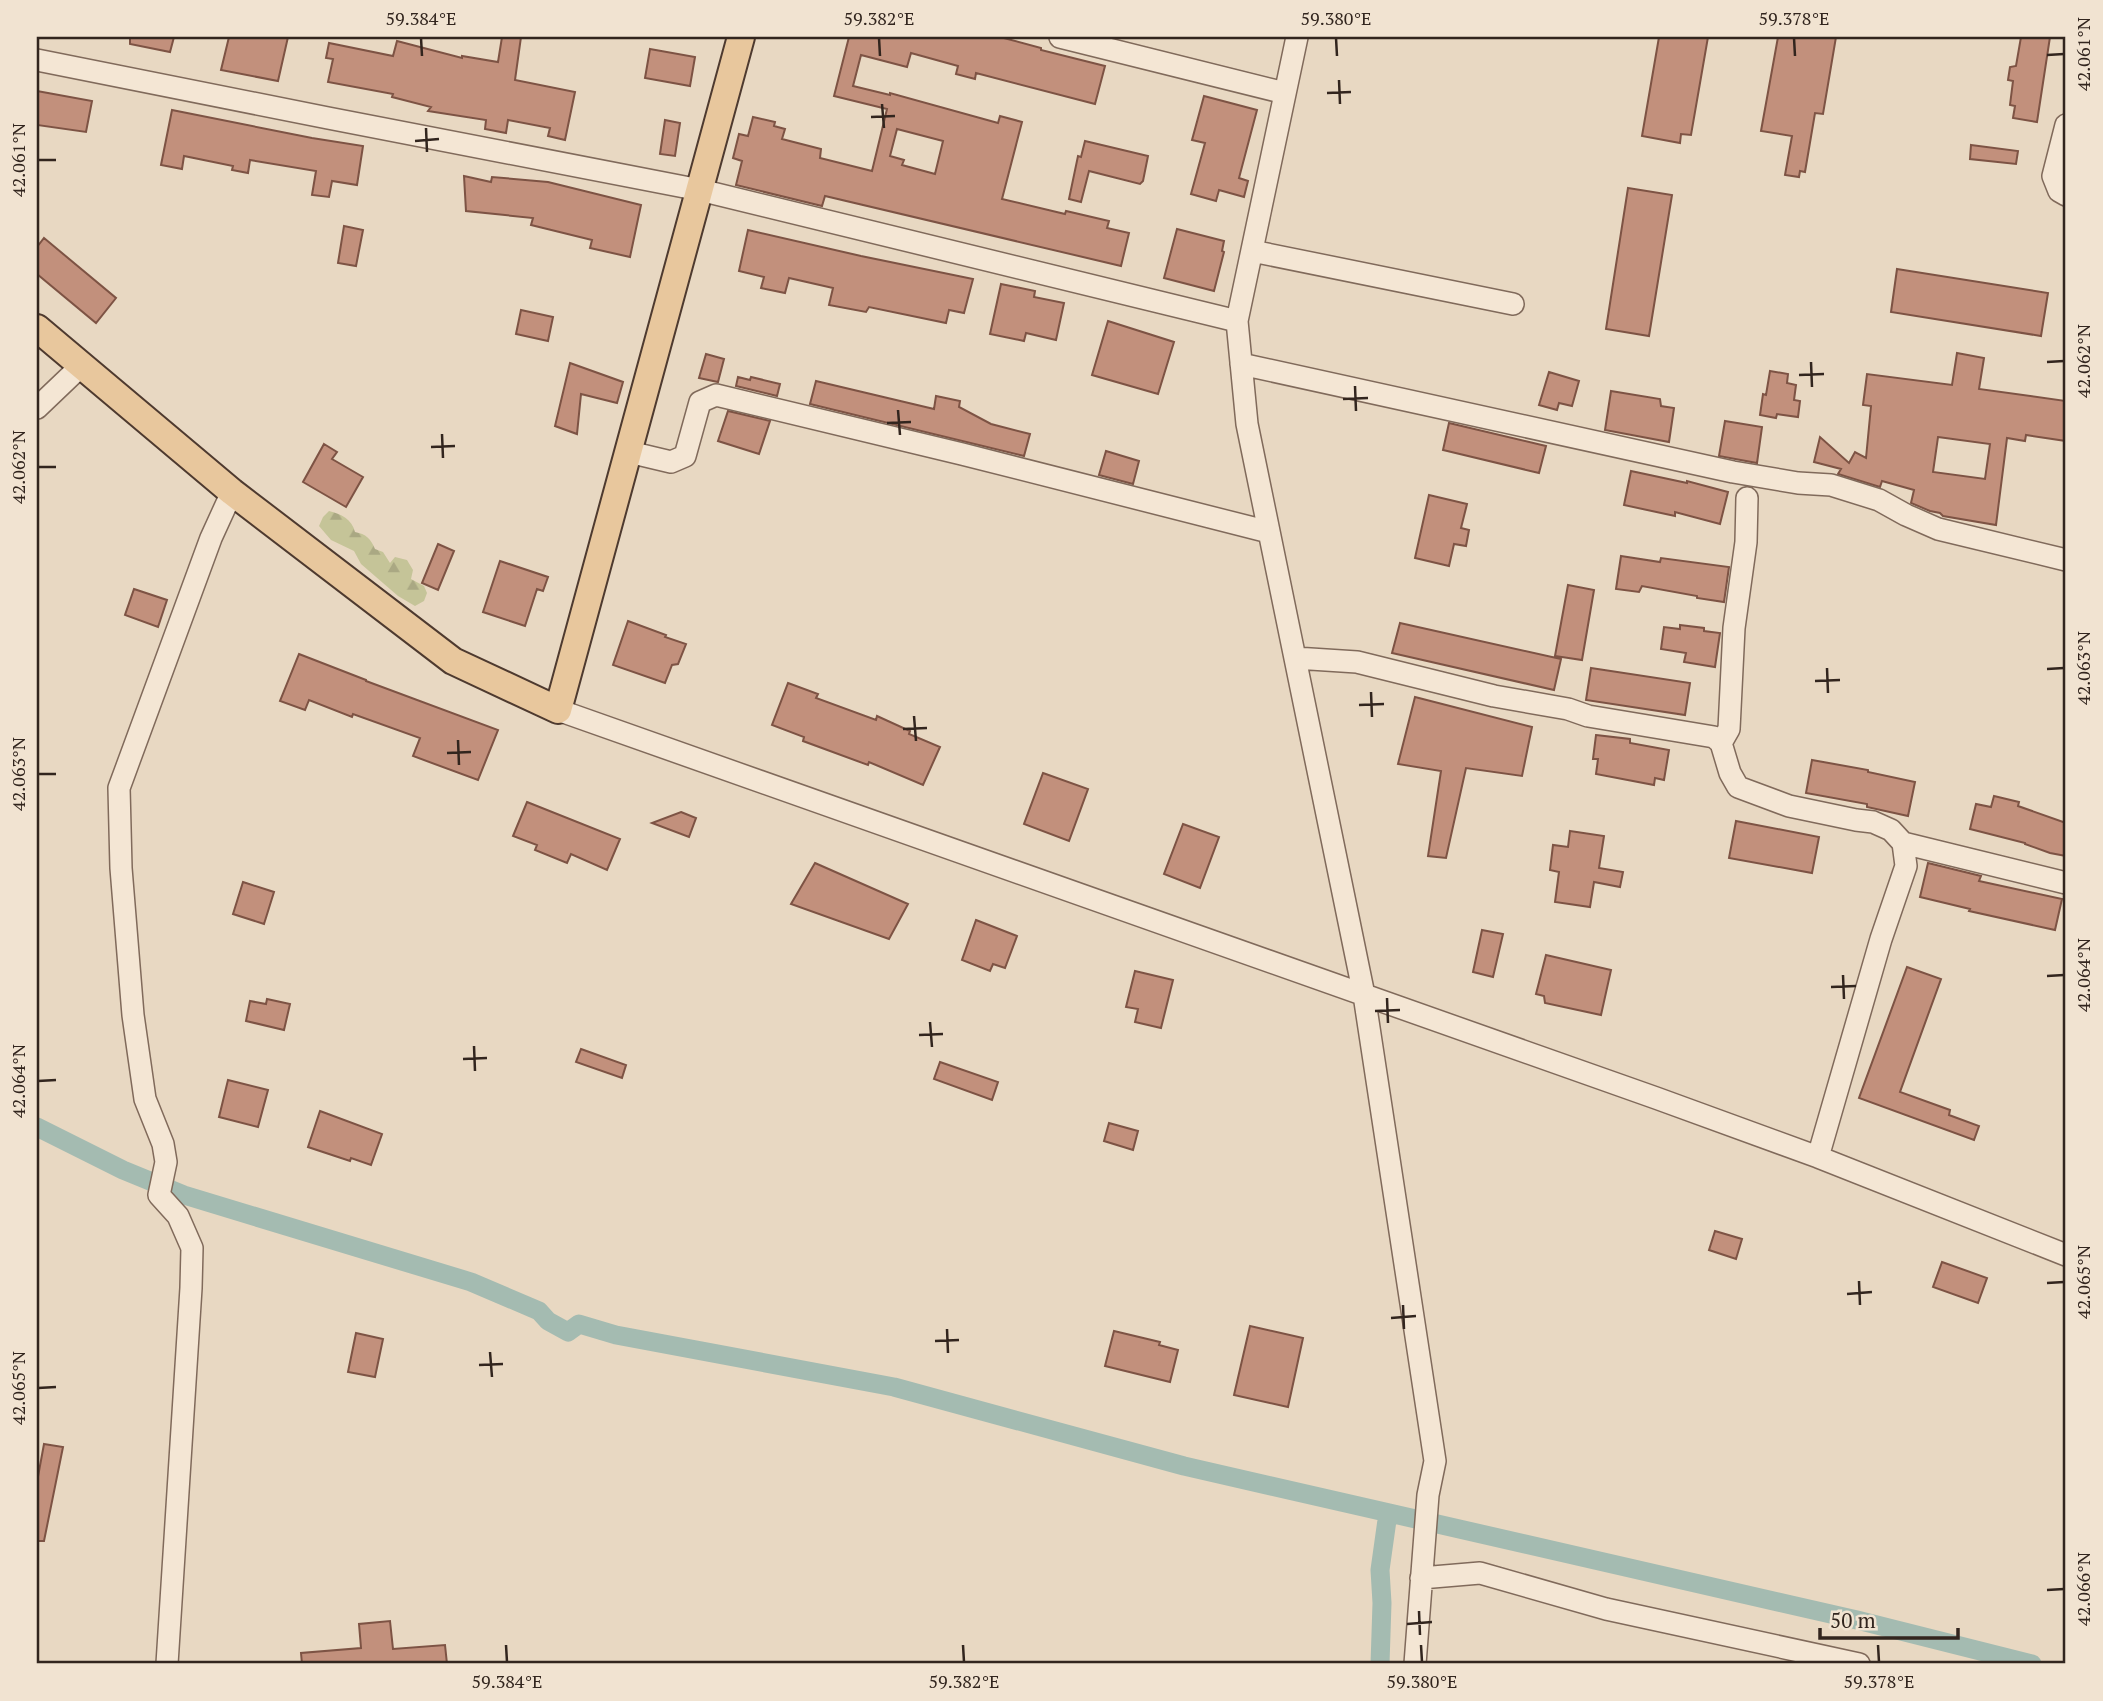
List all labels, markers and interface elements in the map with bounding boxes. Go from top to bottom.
text: 59.384°E [385,6,457,30]
text: 59.382°E [843,6,915,30]
text: 59.380°E [1300,6,1372,30]
text: 59.378°E [1758,6,1830,30]
text: 42.061°N [2071,17,2095,91]
text: 42.061°N [6,123,30,197]
text: 42.062°N [2071,324,2095,398]
text: 42.062°N [6,430,30,504]
text: 42.063°N [2071,631,2095,705]
text: 42.063°N [6,737,30,811]
text: 42.064°N [2071,938,2095,1012]
text: 42.064°N [6,1044,30,1118]
text: 42.065°N [2071,1245,2095,1319]
text: 42.065°N [6,1351,30,1425]
text: 42.066°N [2071,1552,2095,1626]
scale bar [1820,1596,1958,1640]
text: 50 m [1830,1606,1876,1634]
text: 59.384°E [471,1669,543,1693]
text: 59.382°E [928,1669,1000,1693]
text: 59.380°E [1386,1669,1458,1693]
text: 59.378°E [1843,1669,1915,1693]

